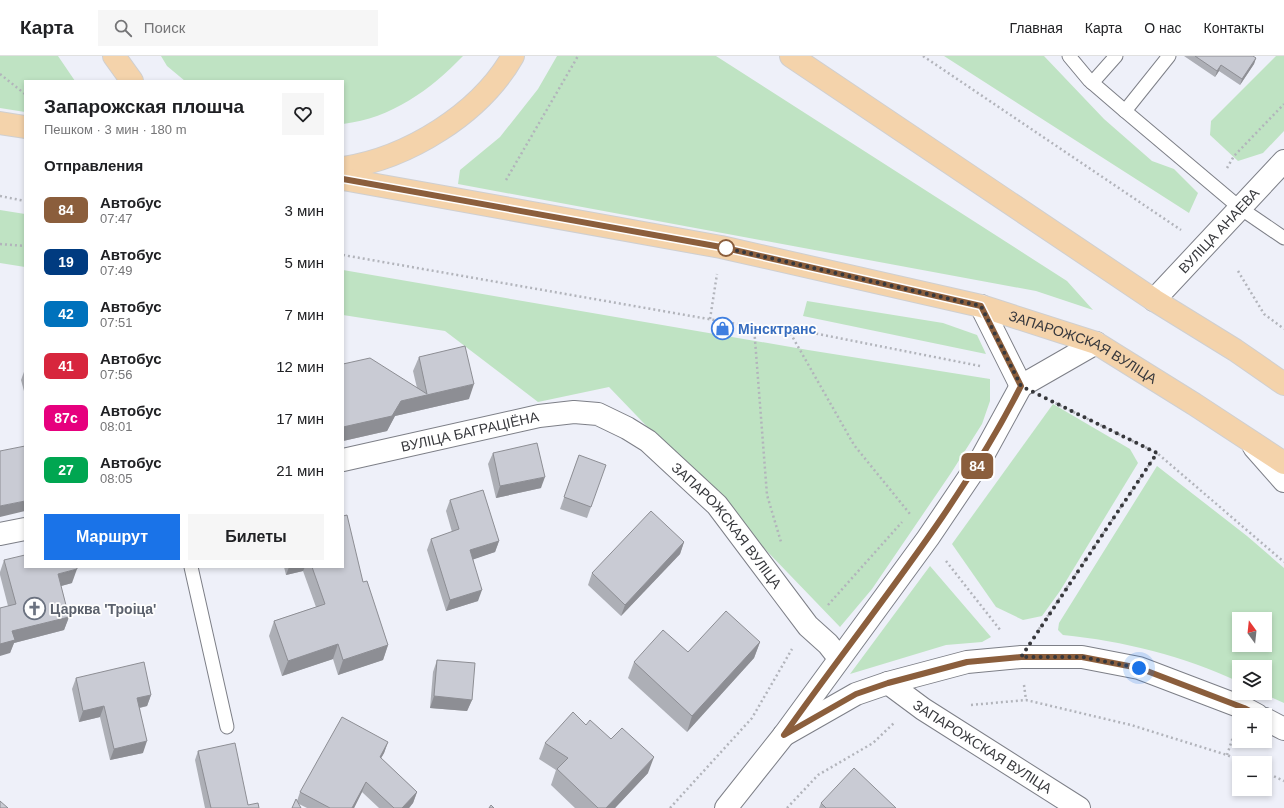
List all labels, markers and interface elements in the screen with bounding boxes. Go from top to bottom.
search box [98,10,378,46]
text: Карта [20,17,74,38]
icon: search [112,17,134,39]
text: Поиск [144,19,185,36]
text: Главная [1009,20,1063,36]
text: Карта [1085,20,1122,36]
text: О нас [1144,20,1182,36]
text: Контакты [1204,20,1264,36]
button: heart [282,93,324,135]
text: Запарожская плошча [44,96,244,117]
text: Пешком · 3 мин · 180 m [44,122,186,137]
text: Отправления [44,157,143,174]
street label: ВУЛІЦА АНАЕВА [1175,184,1263,276]
text: Автобус [100,194,162,211]
text: 84 [58,202,74,218]
text: 3 мин [285,202,324,219]
text: 07:47 [100,211,133,226]
unlabelled marker [717,239,735,257]
text: Автобус [100,246,162,263]
text: 19 [58,254,74,270]
text: 5 мин [285,254,324,271]
text: 07:49 [100,263,133,278]
text: Автобус [100,298,162,315]
text: 42 [58,306,74,322]
text: 7 мин [285,306,324,323]
street label: ЗАПАРОЖСКАЯ ВУЛІЦА [1007,307,1160,387]
text: 07:51 [100,315,133,330]
shop icon: Мінсктранс [709,316,735,342]
place label: Мінсктранс [738,321,816,337]
text: Автобус [100,350,162,367]
text: 41 [58,358,74,374]
text: 12 мин [276,358,324,375]
text: 07:56 [100,367,133,382]
text: Автобус [100,402,162,419]
street label: ВУЛІЦА БАГРАЦІЁНА [399,408,541,455]
text: 87с [54,410,78,426]
text: 17 мин [276,410,324,427]
text: 08:01 [100,419,133,434]
line badge: 84 [959,453,995,479]
text: Автобус [100,454,162,471]
text: 84 [969,458,985,474]
street label: ЗАПАРОЖСКАЯ ВУЛІЦА [668,459,785,592]
text: 27 [58,462,74,478]
text: 21 мин [276,462,324,479]
text: 08:05 [100,471,133,486]
button: Маршрут [44,514,180,560]
button: Билеты [188,514,324,560]
church icon: Царква 'Троіца' [21,596,47,622]
place label: Царква 'Троіца' [50,601,156,617]
north arrow [1232,612,1272,652]
map controls [1232,612,1272,796]
your location [1129,658,1149,678]
button: layers [1232,660,1272,700]
street label: ЗАПАРОЖСКАЯ ВУЛІЦА [910,696,1055,797]
button: + [1232,708,1272,748]
button: − [1232,756,1272,796]

